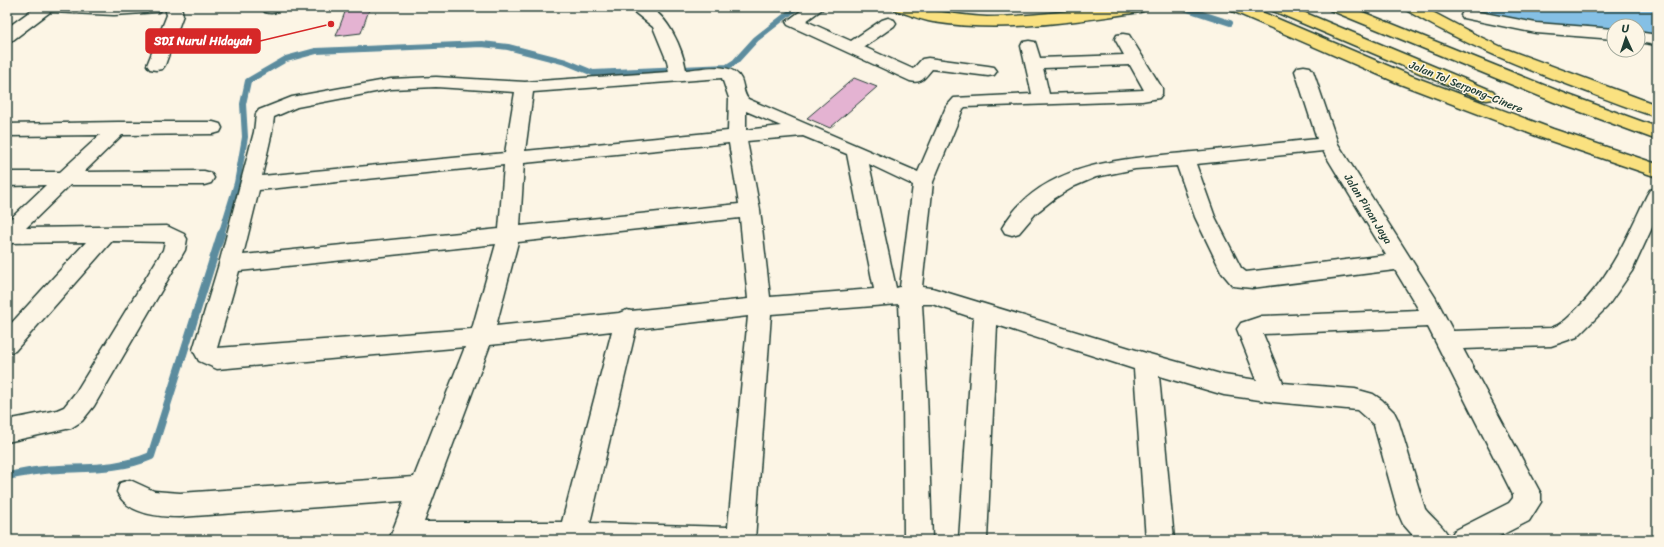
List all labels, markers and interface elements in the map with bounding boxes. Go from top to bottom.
north arrow [1606,18,1646,58]
text: U [1621,19,1630,38]
callout: SDI Nurul Hidayah [146,29,260,53]
text: SDI Nurul Hidayah [153,30,253,52]
street label: Jalan Tol Serpong–Cinere [1405,55,1526,119]
street label: Jalan Pinan Jaya [1338,169,1397,248]

